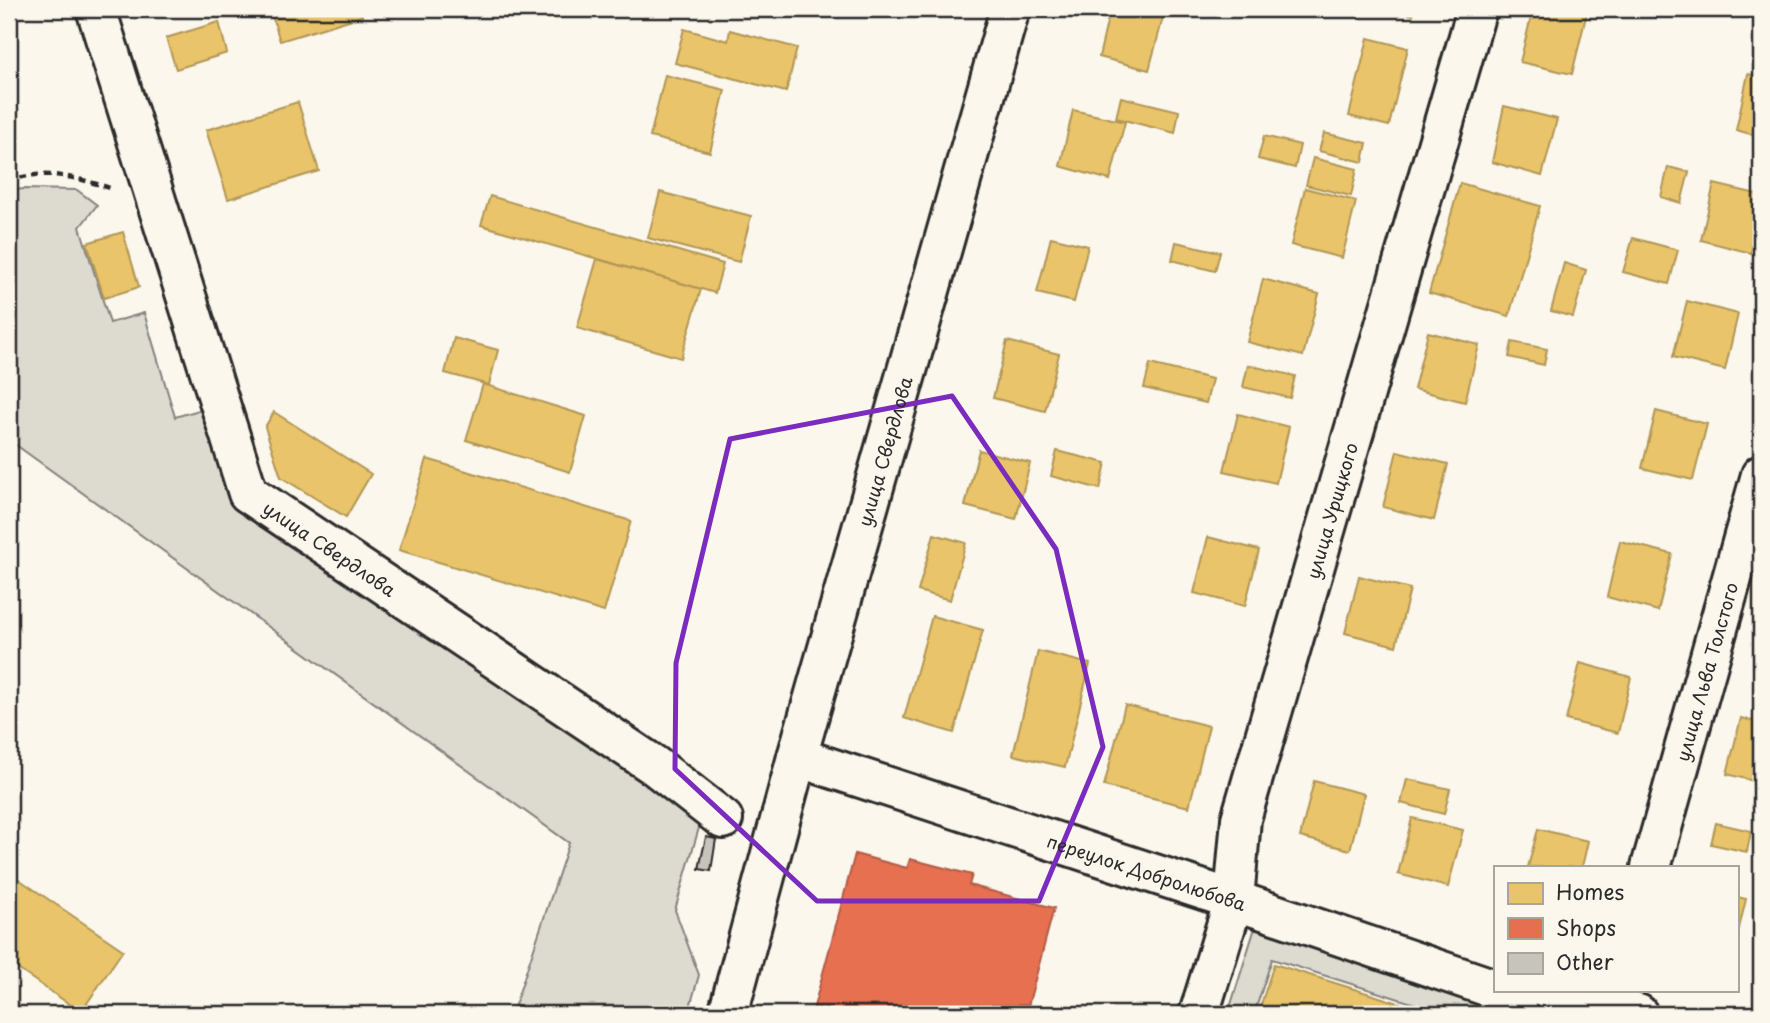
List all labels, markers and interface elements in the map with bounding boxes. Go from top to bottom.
street label: улица Свердлова [850,372,918,529]
street label: улица Урицкого [1298,439,1364,582]
street label: улица Свердлова [258,494,402,603]
street label: улица Льва Толстого [1668,579,1744,764]
street label: переулок Добролюбова [1044,826,1250,917]
legend [1494,866,1738,992]
text: Homes [1556,875,1624,907]
text: Shops [1556,911,1616,943]
text: Other [1556,945,1614,977]

